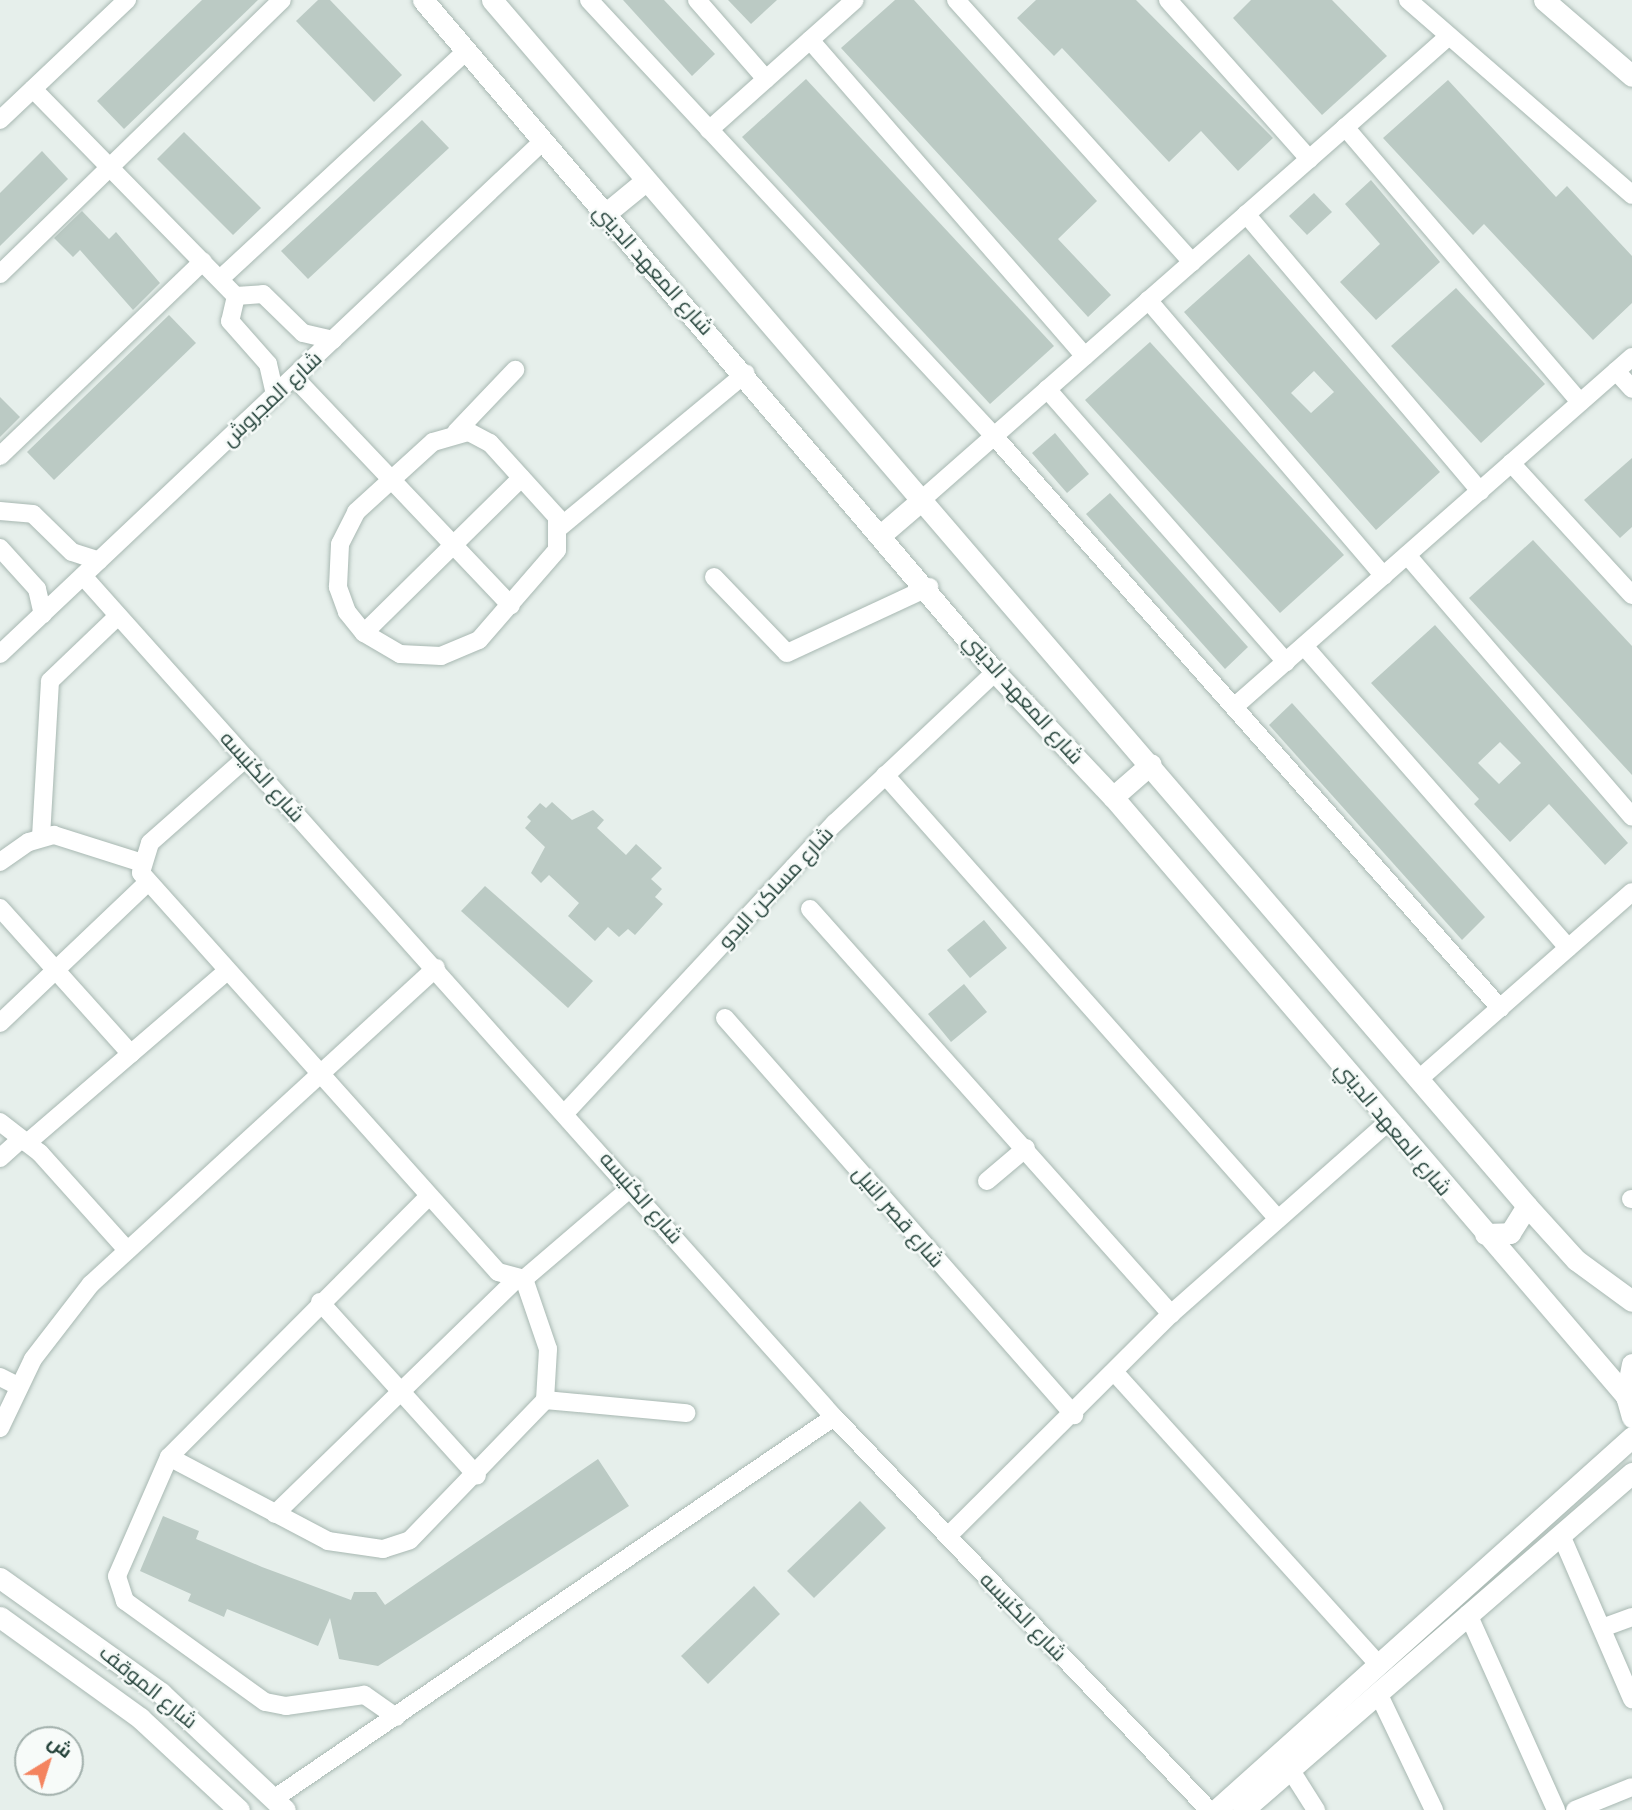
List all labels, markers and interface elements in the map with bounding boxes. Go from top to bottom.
street label: شارع المعهد الديني [589,198,719,340]
street label: شارع المجروش [216,345,326,451]
street label: شارع المعهد الديني [959,627,1089,769]
street label: شارع الكنيسه [216,725,310,827]
street label: شارع مساكن البدو [712,821,838,953]
street label: شارع المعهد الديني [1331,1056,1457,1200]
street label: شارع الكنيسه [595,1146,689,1248]
street label: شارع قصر النيل [848,1160,950,1272]
street label: شارع الكنيسه [975,1566,1073,1666]
street label: شارع الموقف [95,1639,203,1733]
north arrow [14,1726,84,1796]
text: ش [43,1728,78,1764]

